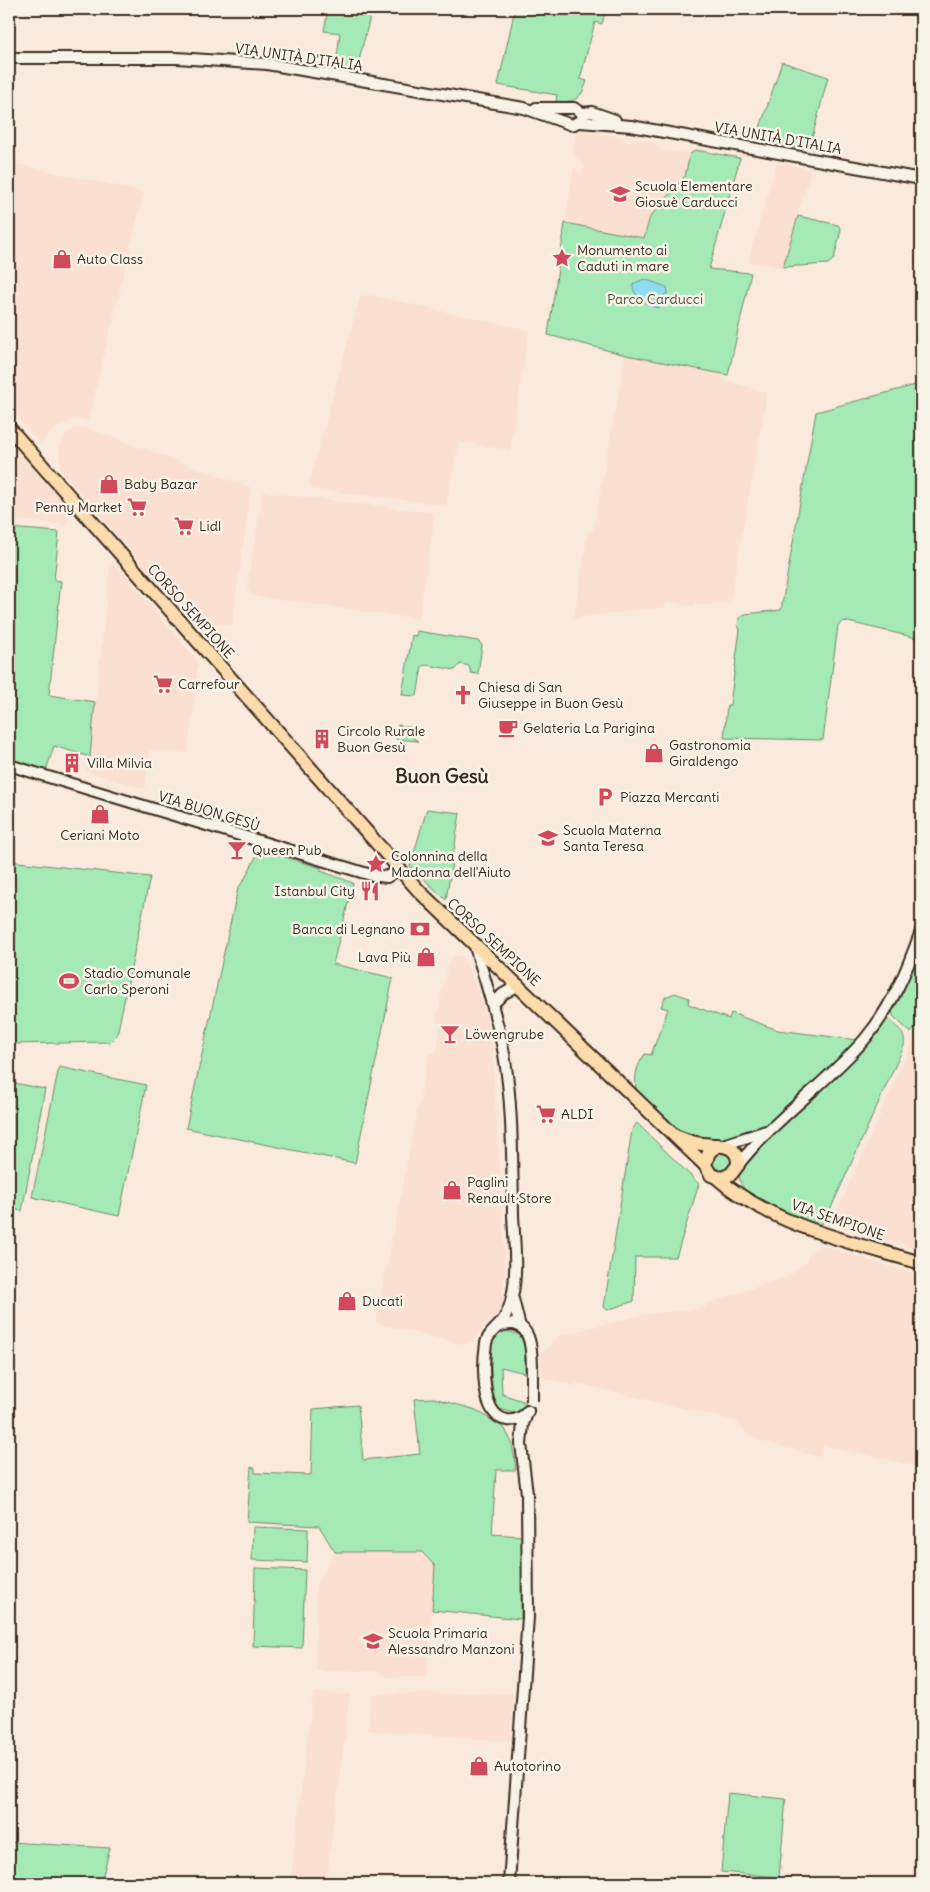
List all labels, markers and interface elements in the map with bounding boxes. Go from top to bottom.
street label: VIA UNITÀ D'ITALIA [234,39,364,75]
street label: VIA UNITÀ D'ITALIA [713,118,843,158]
place label: Scuola Elementare Giosuè Carducci [635,177,753,211]
school or university icon: Scuola Elementare Giosuè Carducci [609,183,631,205]
place label: Monumento ai Caduti in mare [577,241,669,275]
place icon: Monumento ai Caduti in mare [551,247,573,269]
shop icon: Auto Class [51,248,73,270]
place label: Auto Class [77,250,143,268]
park label: Parco Carducci [607,290,703,308]
shop icon: Baby Bazar [98,473,120,495]
place label: Baby Bazar [124,475,198,493]
supermarket icon: Penny Market [126,496,148,518]
place label: Penny Market [35,498,122,516]
supermarket icon: Lidl [173,515,195,537]
place label: Lidl [199,517,221,535]
street label: CORSO SEMPIONE [144,560,238,662]
supermarket icon: Carrefour [152,673,174,695]
place label: Carrefour [178,675,240,693]
place label: Chiesa di San Giuseppe in Buon Gesù [478,678,624,712]
church icon: Chiesa di San Giuseppe in Buon Gesù [452,684,474,706]
cafe icon: Gelateria La Parigina [497,717,519,739]
place label: Gelateria La Parigina [523,719,655,737]
place label: Circolo Rurale Buon Gesù [337,722,425,756]
building icon: Circolo Rurale Buon Gesù [311,728,333,750]
place label: Gastronomia Giraldengo [669,736,751,770]
shop icon: Gastronomia Giraldengo [643,742,665,764]
building icon: Villa Milvia [61,752,83,774]
place label: Villa Milvia [87,754,152,772]
district label: Buon Gesù [395,764,489,788]
parking icon: Piazza Mercanti [594,786,616,808]
street label: VIA BUON GESÙ [156,787,262,835]
place label: Piazza Mercanti [620,788,719,806]
shop icon: Ceriani Moto [89,803,111,825]
place label: Scuola Materna Santa Teresa [563,821,662,855]
place label: Ceriani Moto [60,826,140,844]
school or university icon: Scuola Materna Santa Teresa [537,827,559,849]
bar icon: Queen Pub [226,839,248,861]
place label: Queen Pub [252,841,322,859]
place label: Colonnina della Madonna dell'Aiuto [391,847,511,881]
place icon: Colonnina della Madonna dell'Aiuto [365,853,387,875]
restaurant icon: Istanbul City [359,880,381,902]
place label: Istanbul City [274,882,355,900]
street label: CORSO SEMPIONE [444,894,544,990]
bank icon: Banca di Legnano [409,918,431,940]
place label: Banca di Legnano [292,920,405,938]
shop icon: Lava Più [415,946,437,968]
place label: Lava Più [358,948,411,966]
place label: Stadio Comunale Carlo Speroni [84,964,191,998]
sports icon: Stadio Comunale Carlo Speroni [58,970,80,992]
bar icon: Löwengrube [439,1023,461,1045]
place label: Löwengrube [465,1025,544,1043]
supermarket icon: ALDI [535,1103,557,1125]
place label: ALDI [561,1105,593,1123]
place label: Paglini Renault Store [467,1173,552,1207]
shop icon: Paglini Renault Store [441,1179,463,1201]
street label: VIA SEMPIONE [789,1196,887,1244]
shop icon: Ducati [336,1290,358,1312]
place label: Ducati [362,1292,403,1310]
place label: Scuola Primaria Alessandro Manzoni [388,1624,515,1658]
school or university icon: Scuola Primaria Alessandro Manzoni [362,1630,384,1652]
shop icon: Autotorino [468,1755,490,1777]
place label: Autotorino [494,1757,561,1775]

